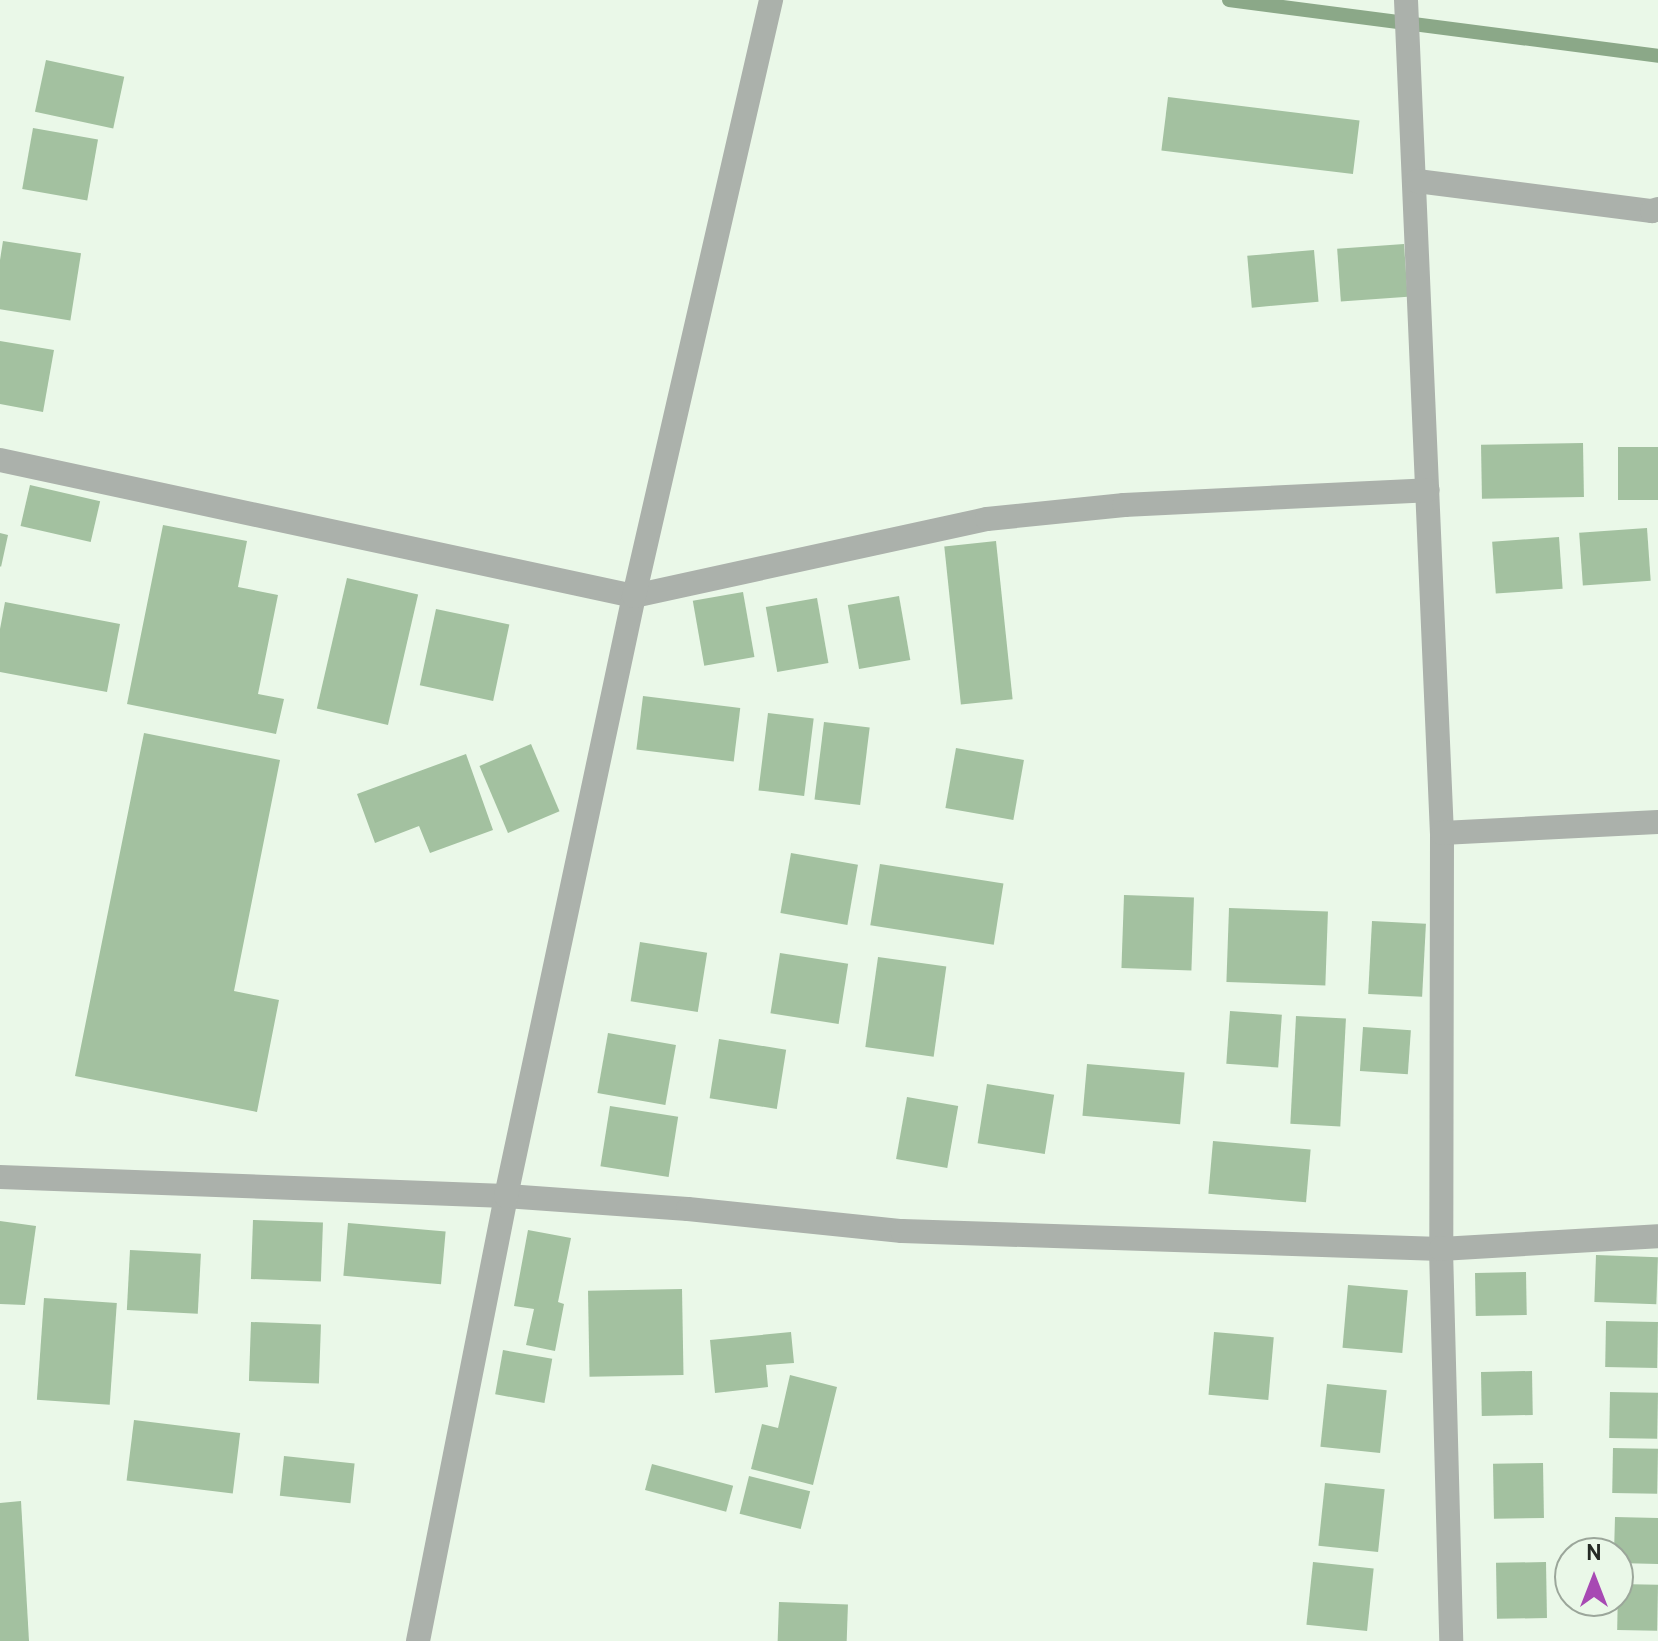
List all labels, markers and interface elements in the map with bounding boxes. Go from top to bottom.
north arrow [1554,1537,1634,1617]
text: N [1586,1541,1602,1568]

